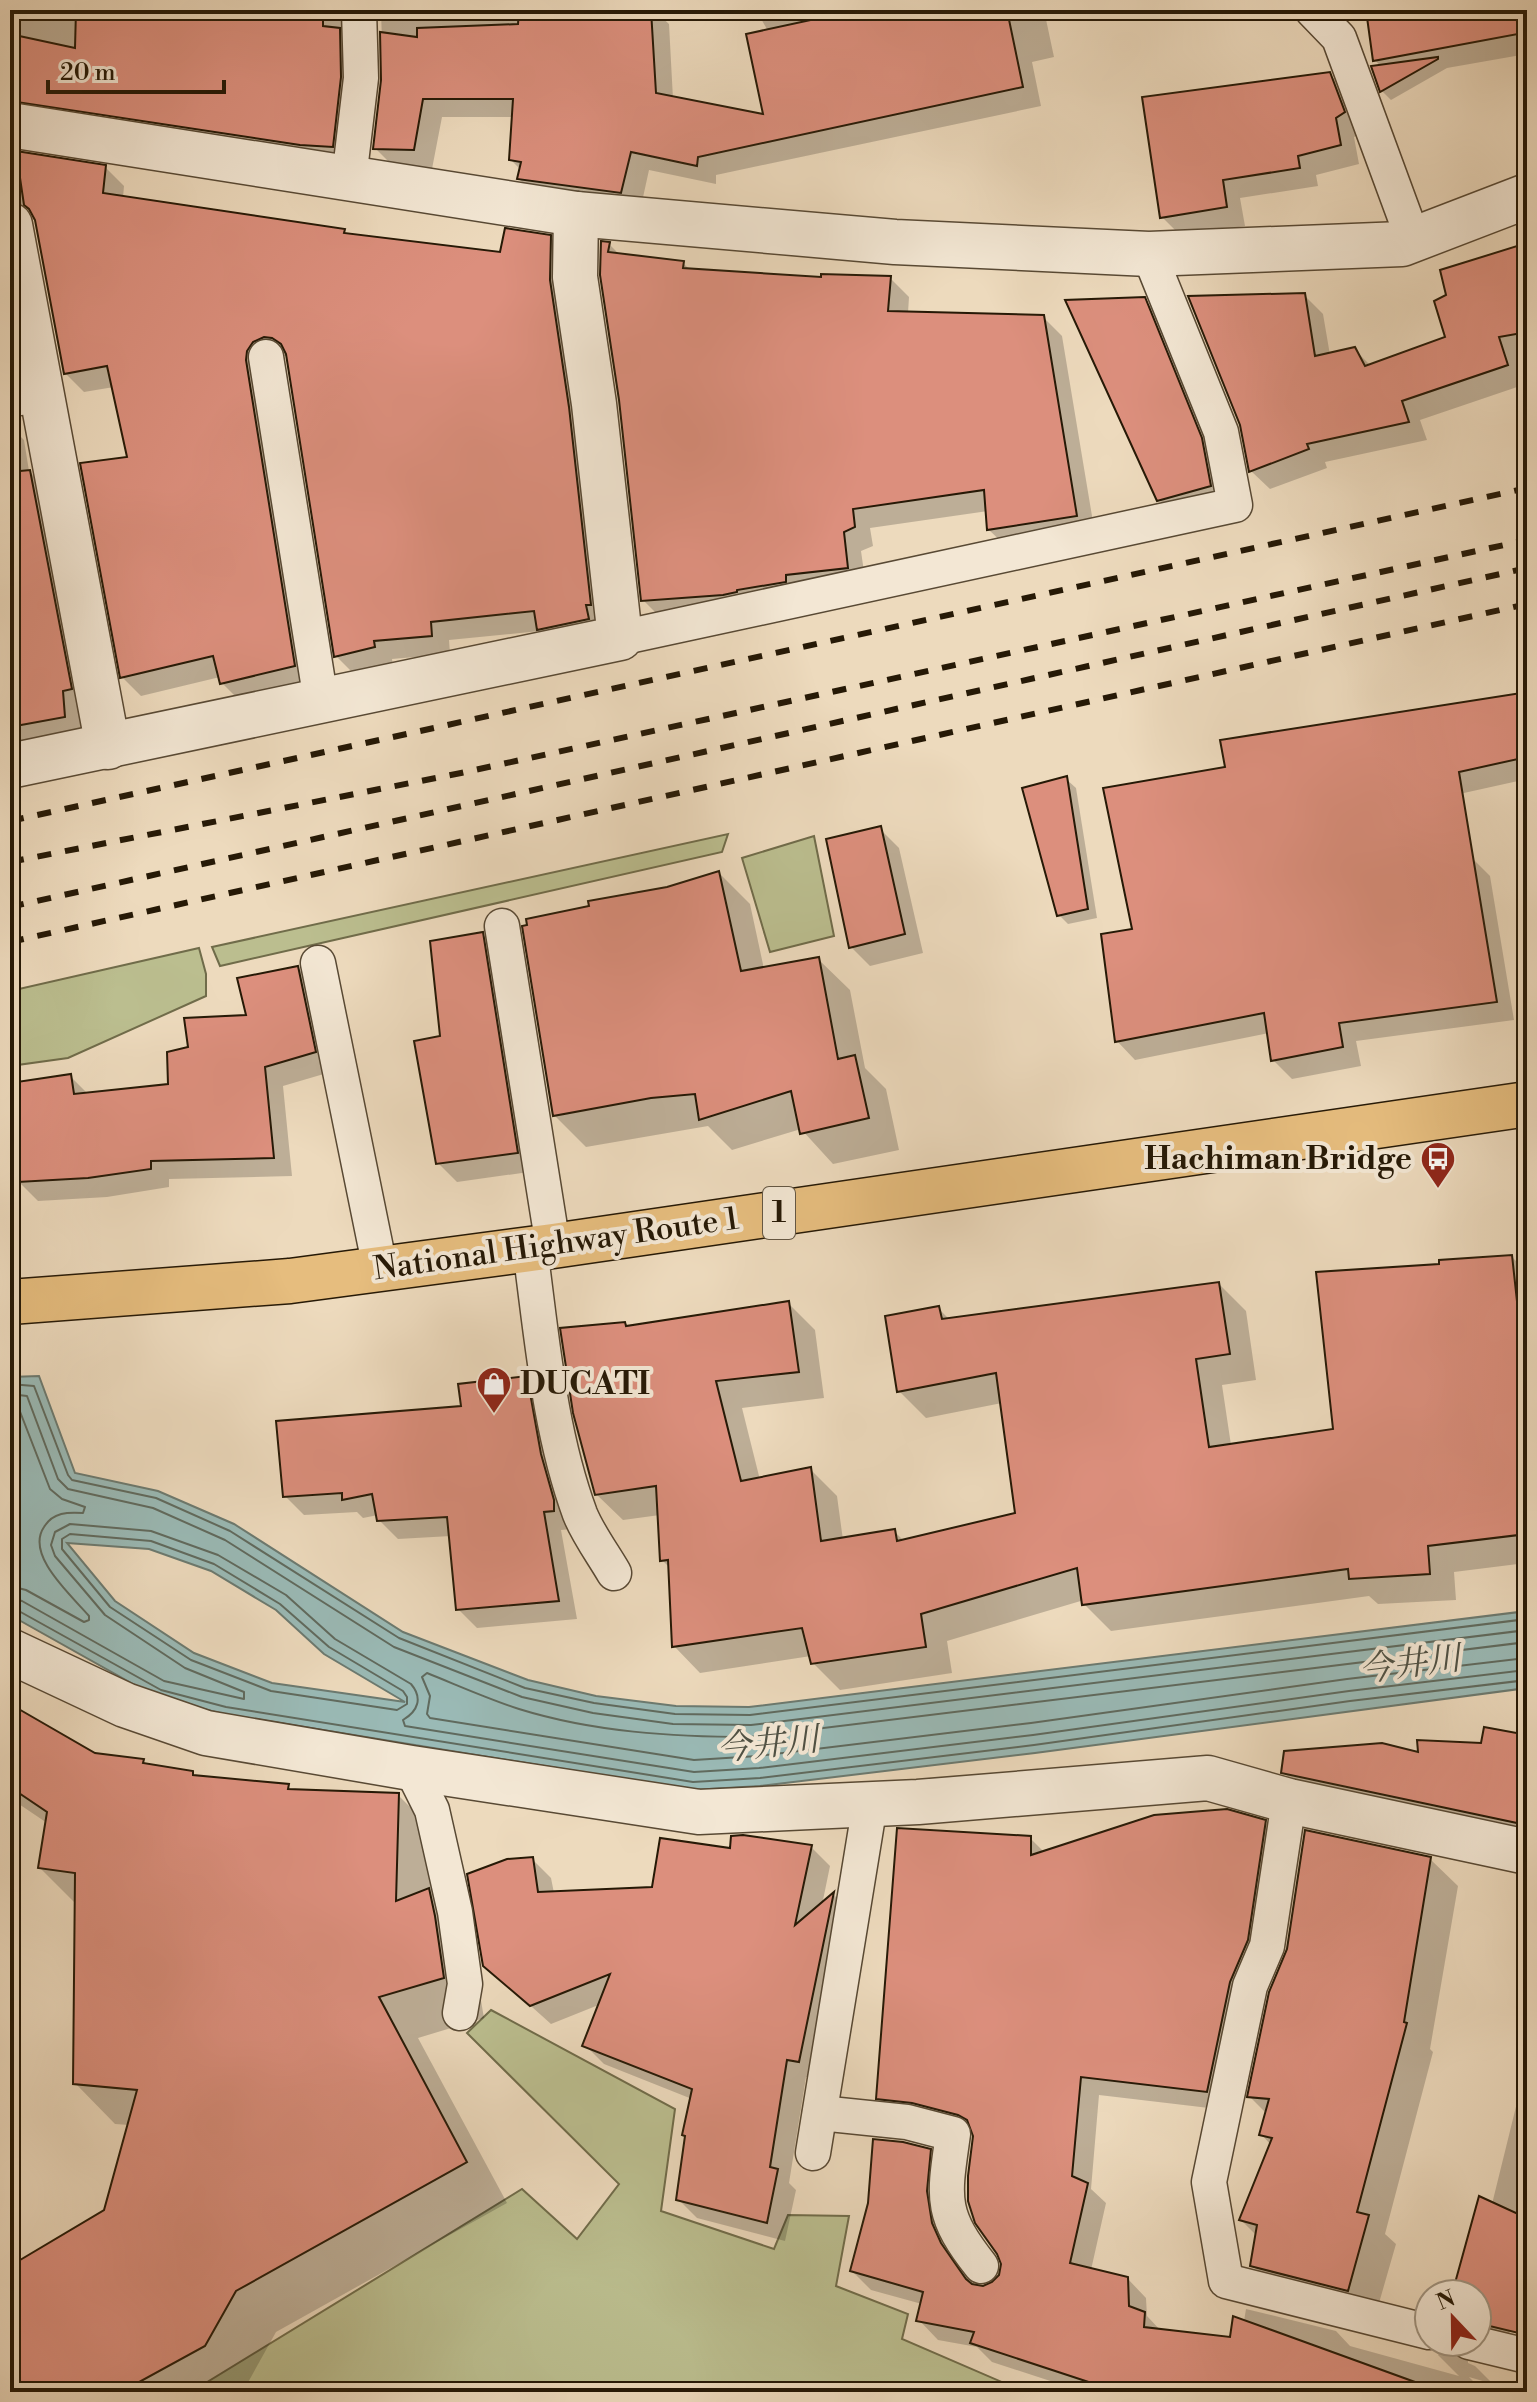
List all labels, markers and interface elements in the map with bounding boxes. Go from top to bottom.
scale bar [48,44,224,94]
text: 20 m [60,58,116,88]
place label: Hachiman Bridge [1144,1139,1412,1179]
bus stop icon: Hachiman Bridge [1419,1140,1457,1190]
road number: 1 [763,1187,795,1239]
street label: National Highway Route 1 [371,1199,741,1289]
place label: DUCATI [520,1364,650,1404]
shop icon: DUCATI [475,1365,513,1415]
water label: 今井川 [1357,1637,1467,1692]
water label: 今井川 [715,1718,825,1771]
north arrow [1413,2278,1493,2358]
text: N [1433,2285,1460,2317]

